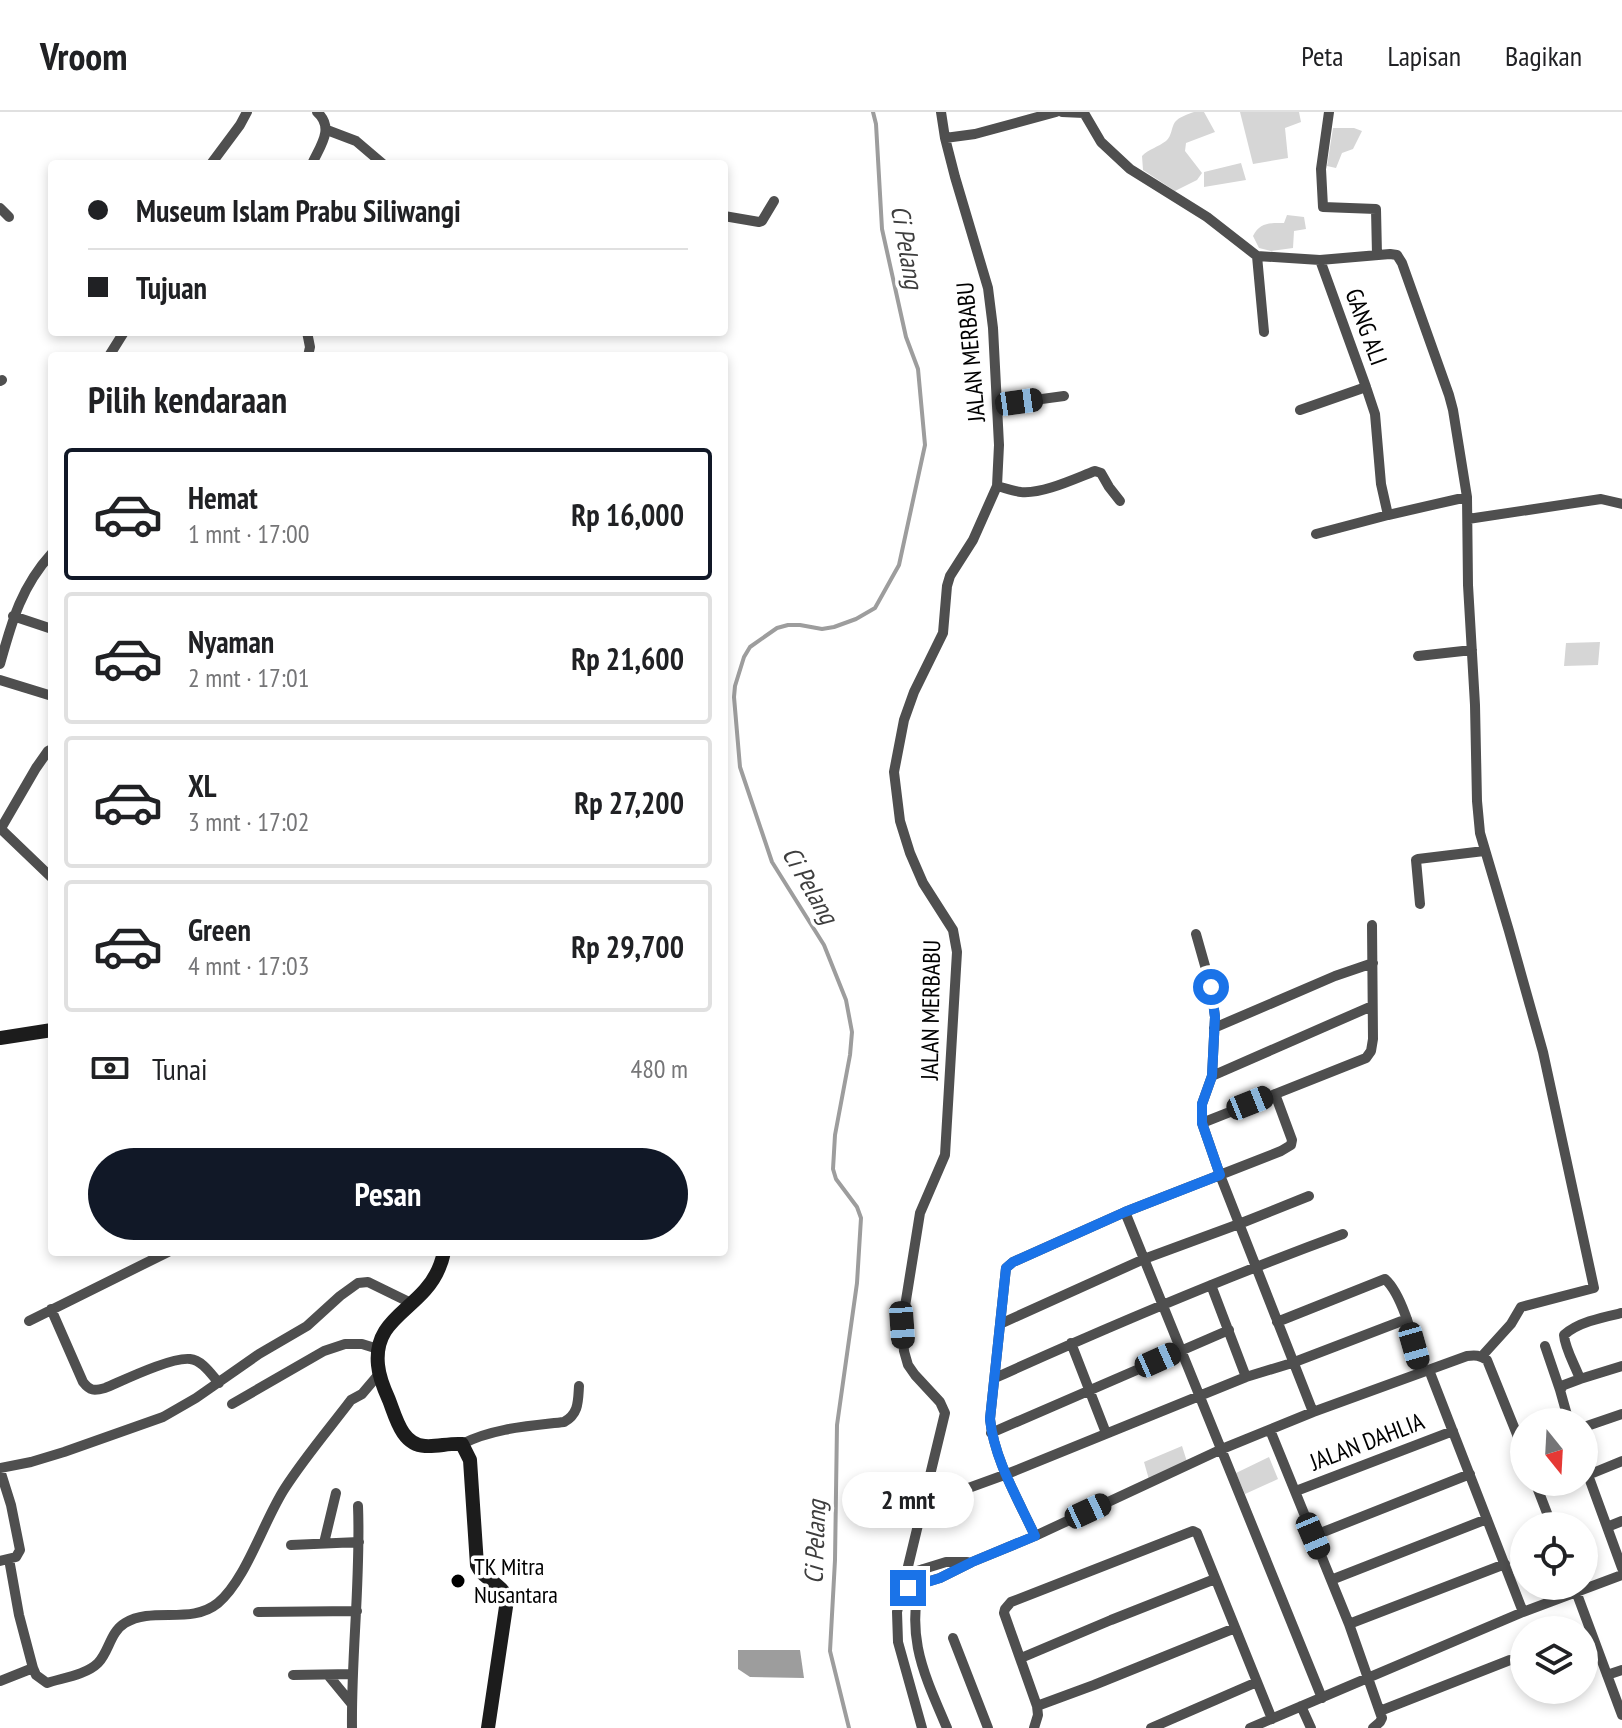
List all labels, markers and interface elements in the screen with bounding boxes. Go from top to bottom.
text: Vroom [40,31,127,80]
text: Peta [1301,37,1343,74]
text: Lapisan [1387,37,1461,74]
text: Bagikan [1505,37,1582,74]
text: Museum Islam Prabu Siliwangi [136,191,461,230]
water label: Ci Pelang [884,203,931,293]
text: Tujuan [136,268,207,307]
street label: JALAN MERBABU [949,281,992,424]
street label: GANG ALI [1338,284,1395,369]
text: Pilih kendaraan [88,376,287,423]
car [994,387,1044,417]
icon: car [92,478,164,550]
text: Hemat [188,478,258,517]
text: Rp 16,000 [571,495,684,534]
text: 1 mnt · 17:00 [188,517,309,550]
icon: car [92,622,164,694]
text: Nyaman [188,622,274,661]
text: Rp 21,600 [571,639,684,678]
text: 2 mnt · 17:01 [188,661,309,694]
icon: car [92,766,164,838]
text: XL [188,766,217,805]
text: Rp 27,200 [574,783,684,822]
text: 3 mnt · 17:02 [188,805,309,838]
water label: Ci Pelang [775,840,847,931]
icon: car [92,910,164,982]
text: Green [188,910,251,949]
text: Rp 29,700 [571,927,684,966]
street label: JALAN MERBABU [914,940,947,1081]
text: 4 mnt · 17:03 [188,949,309,982]
route start [1193,969,1229,1005]
icon: cash [88,1046,132,1090]
text: Tunai [152,1049,208,1088]
text: 480 m [630,1052,688,1085]
car [1223,1083,1277,1123]
button: Pesan [88,1148,688,1240]
car [888,1300,916,1350]
car [1396,1320,1432,1372]
car [1131,1339,1185,1381]
street label: JALAN DAHLIA [1304,1405,1429,1478]
north arrow [1510,1408,1598,1496]
map controls [1510,1408,1598,1704]
callout: 2 mnt [842,1472,974,1528]
text: 2 mnt [881,1483,935,1516]
car [1061,1490,1115,1532]
water label: Ci Pelang [797,1498,833,1584]
car [1293,1509,1333,1563]
button: locate [1510,1512,1598,1600]
place label: TK Mitra Nusantara [474,1551,558,1610]
route end [890,1570,926,1606]
marker: TK Mitra Nusantara [449,1572,467,1590]
button: layers [1510,1616,1598,1704]

